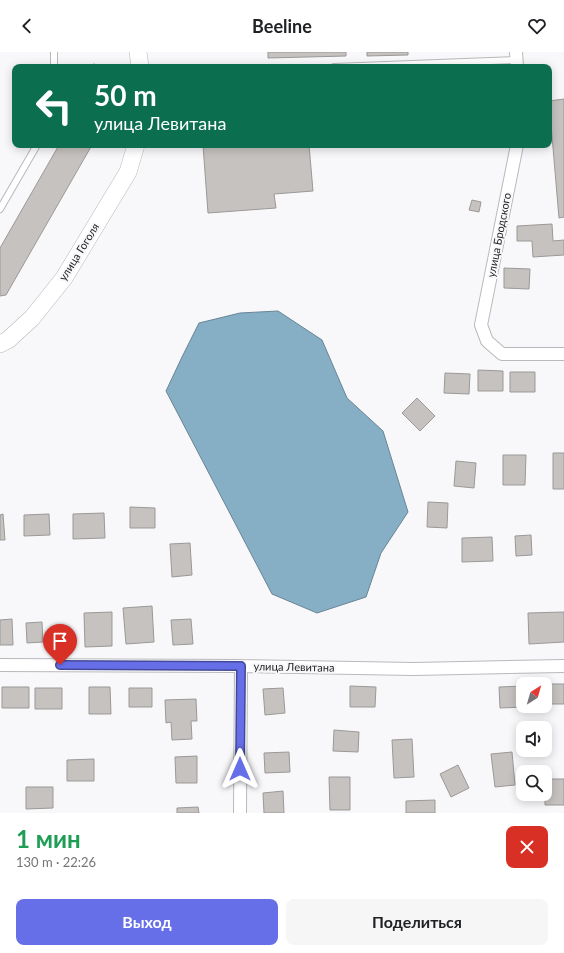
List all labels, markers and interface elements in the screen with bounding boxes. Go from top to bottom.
icon: back [16,15,38,37]
text: Beeline [252,15,312,37]
icon: heart [526,15,548,37]
text: 50 m [94,78,157,112]
icon: left [28,80,80,132]
text: улица Левитана [94,112,226,134]
street label: улица Бродского [484,191,513,278]
street label: улица Гоголя [56,221,101,283]
pin [43,624,77,665]
icon: arrive [49,630,71,652]
street label: улица Левитана [253,659,335,674]
north arrow [516,677,552,713]
map controls [516,677,552,801]
button: sound [516,721,552,757]
position arrow [219,748,261,790]
button: search [516,765,552,801]
text: 1 мин [16,824,81,853]
button: close [506,826,548,868]
text: 130 m · 22:26 [16,854,96,870]
button: Выход [16,899,278,945]
button: Поделиться [286,899,548,945]

